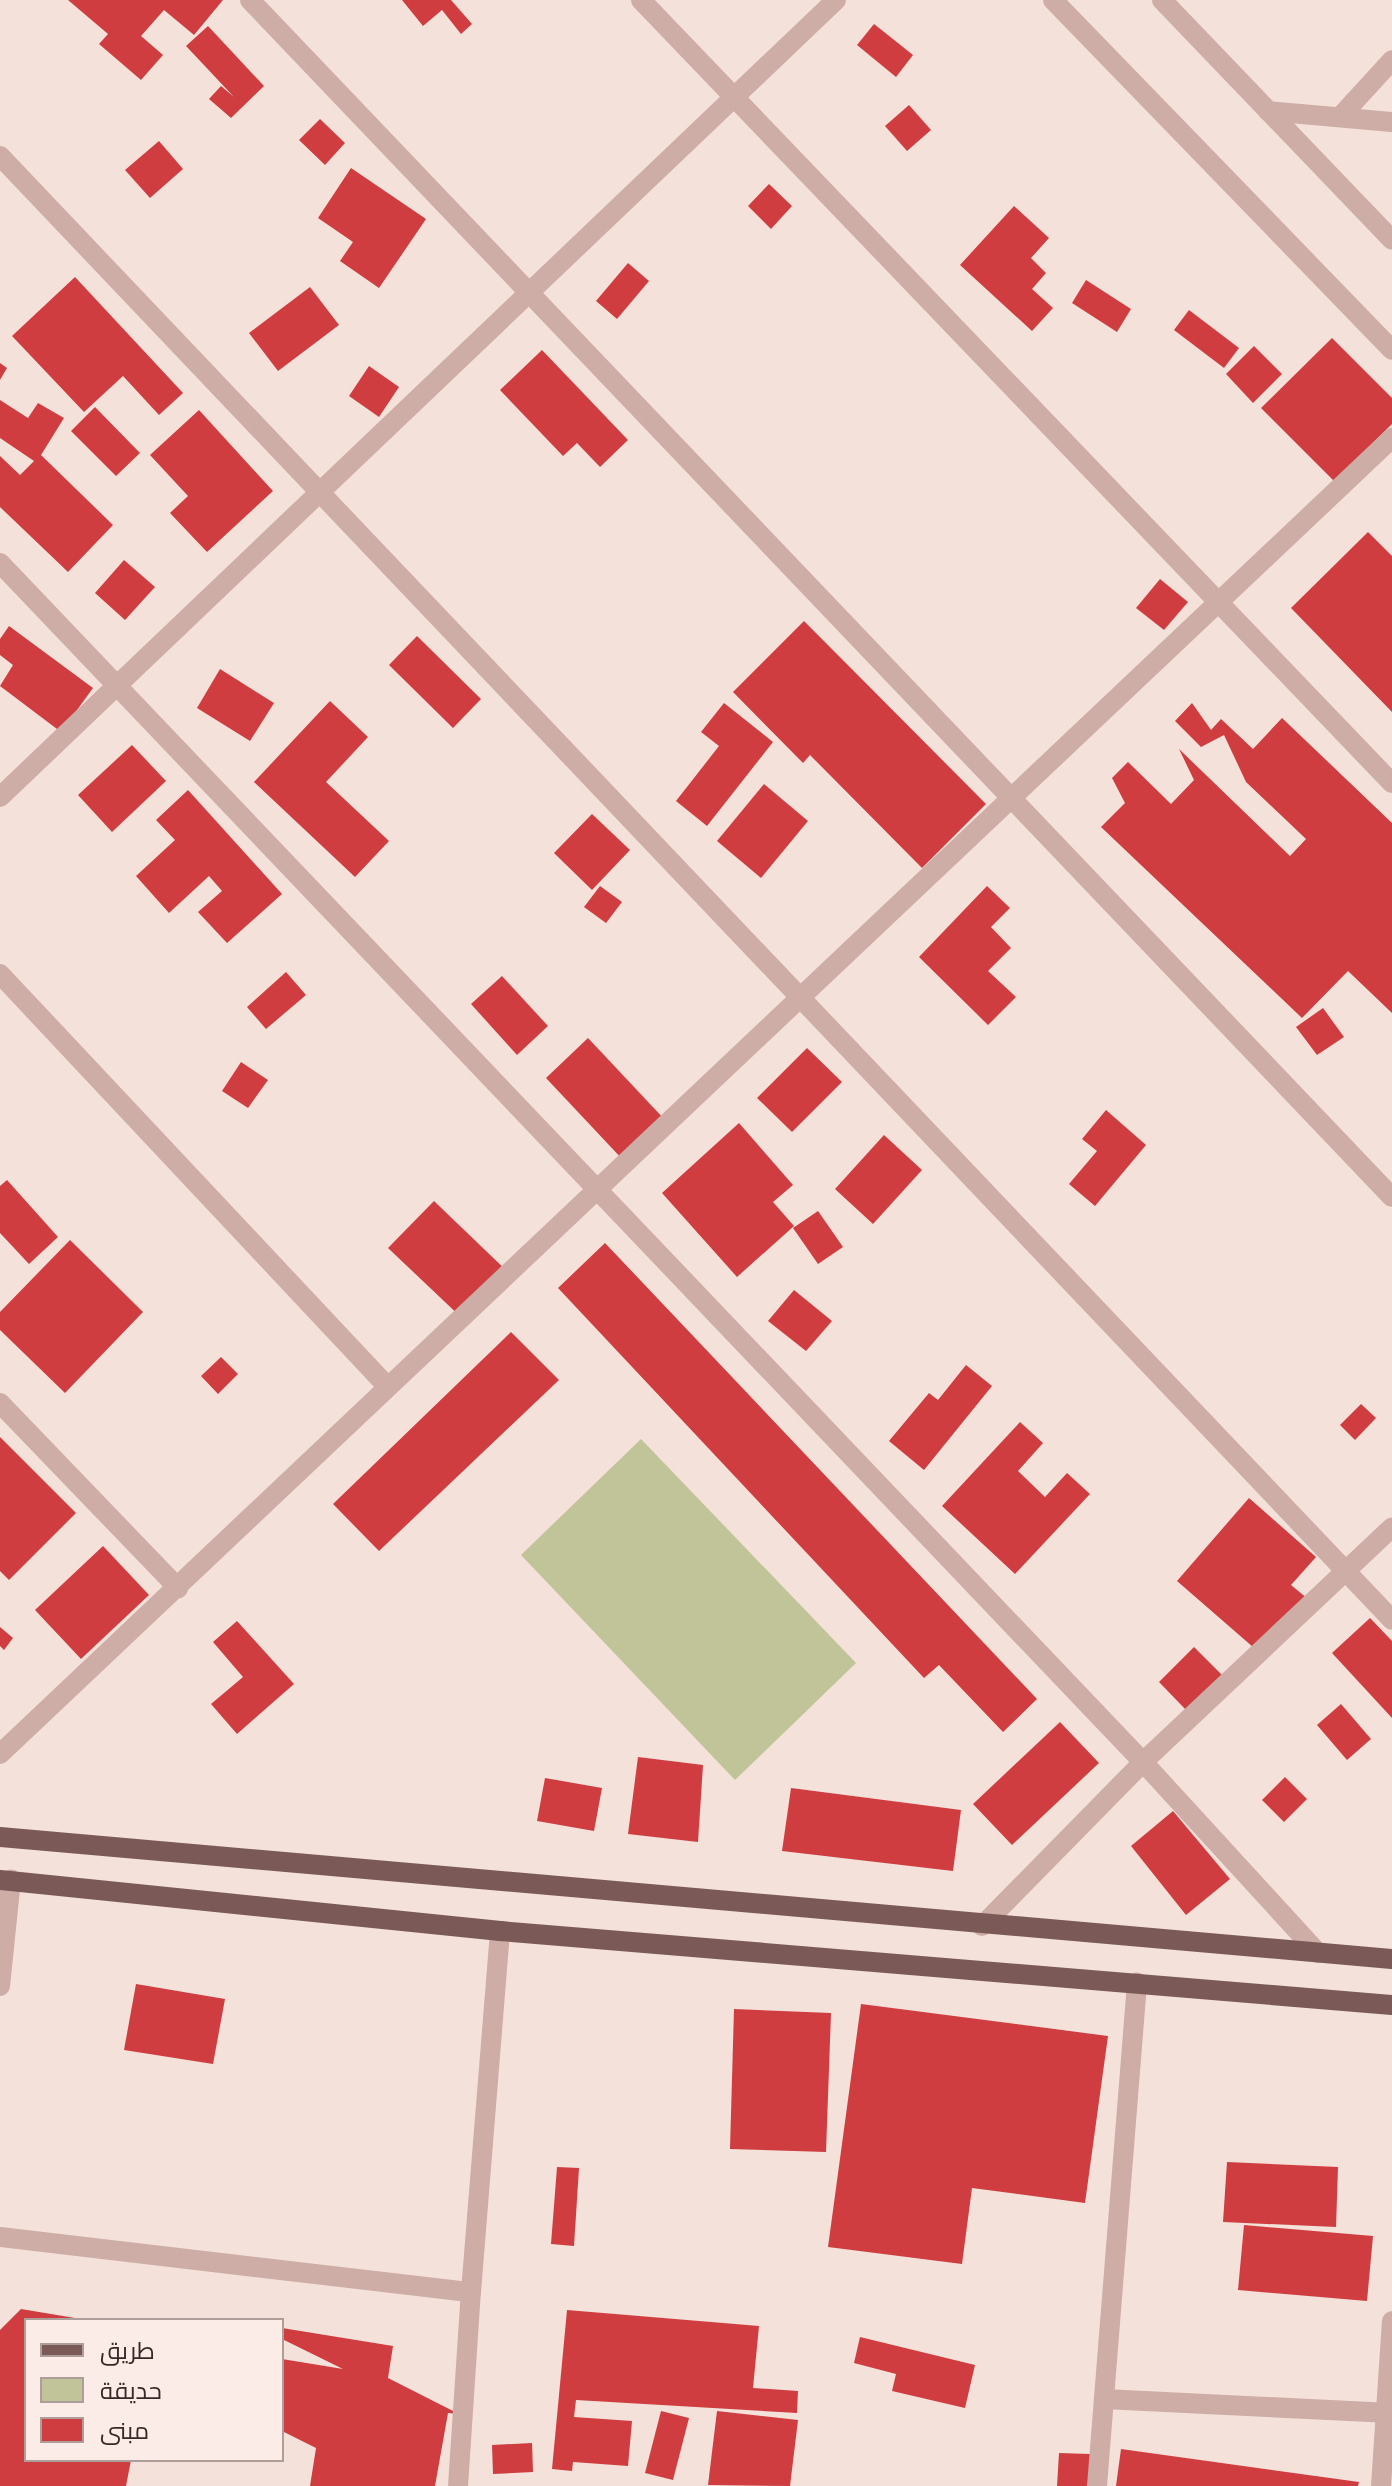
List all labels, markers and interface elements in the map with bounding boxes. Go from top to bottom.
legend [24,2318,284,2462]
text: طريق [100,2336,155,2366]
text: حديقة [100,2376,162,2406]
text: مبنى [100,2416,149,2446]

